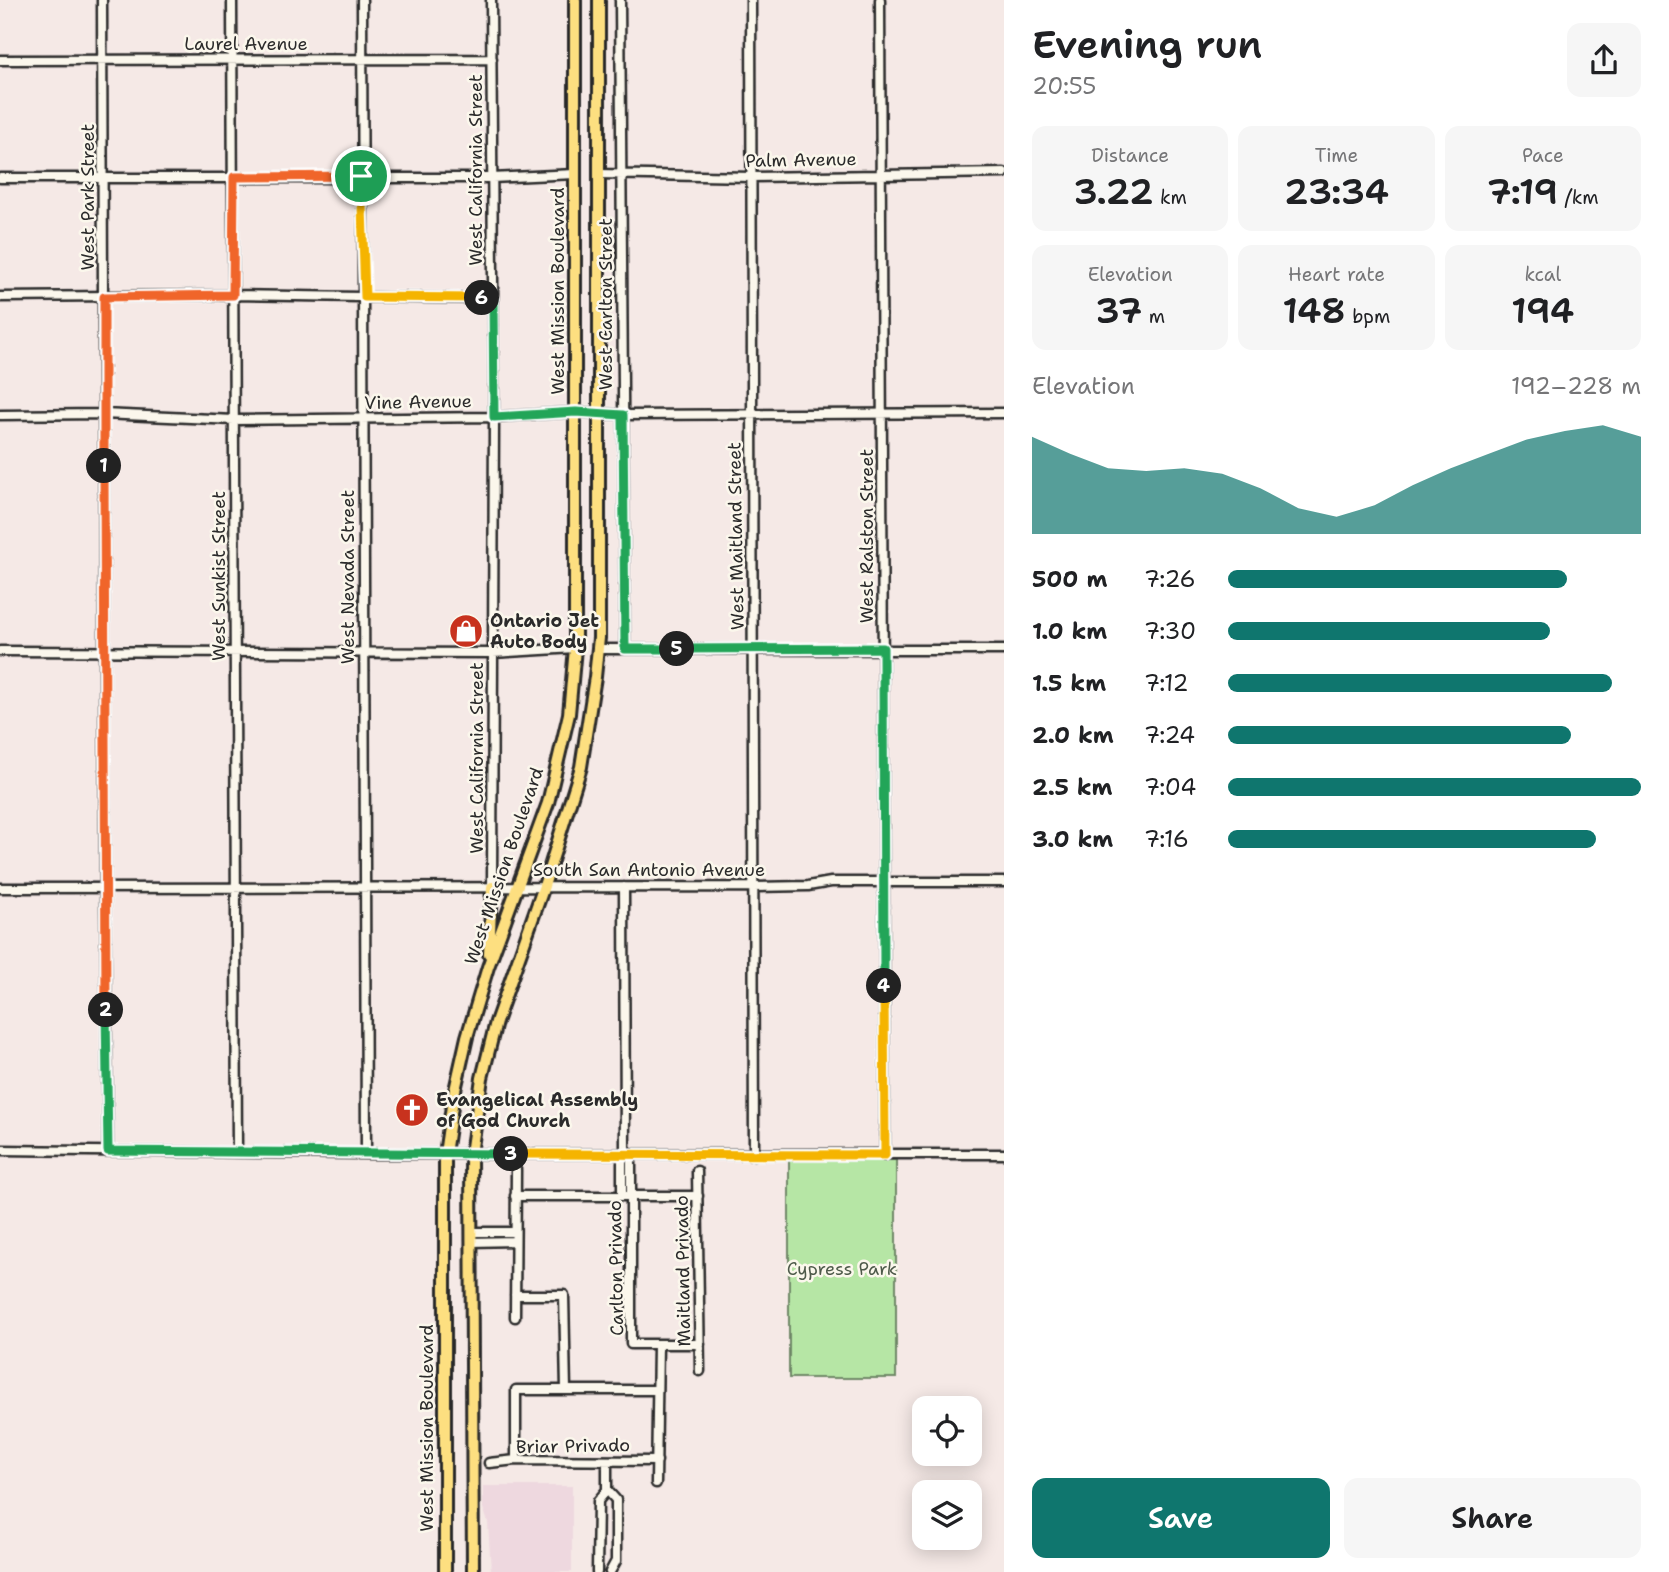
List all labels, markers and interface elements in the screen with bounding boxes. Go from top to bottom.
text: Evening run [1032,19,1262,70]
button: share [1567,23,1641,97]
street label: Laurel Avenue [184,32,308,56]
text: 20:55 [1032,71,1096,101]
street label: West California Street [464,74,488,266]
street label: West Park Street [76,123,100,270]
text: Distance [1091,143,1169,168]
text: Time [1315,143,1358,168]
text: Pace [1522,143,1564,168]
pin [331,146,391,206]
street label: Palm Avenue [745,147,857,173]
icon: arrive [342,157,380,195]
text: 3.22 [1073,168,1154,215]
text: 23:34 [1284,168,1389,215]
text: 7:19 [1487,168,1558,215]
text: km [1154,185,1187,210]
text: /km [1558,185,1599,210]
street label: West Mission Boulevard [546,187,570,395]
street label: West Carlton Street [594,218,618,390]
text: Elevation [1088,262,1173,287]
text: Heart rate [1288,262,1385,287]
text: kcal [1524,262,1561,287]
pin: 6 [464,280,500,316]
text: 6 [475,285,488,310]
text: 37 [1095,287,1142,334]
text: 148 [1283,287,1346,334]
text: 194 [1511,287,1574,334]
text: m [1142,304,1165,329]
text: bpm [1346,304,1390,329]
text: Elevation [1032,371,1135,401]
text: 192–228 m [1511,371,1641,401]
street label: Vine Avenue [364,389,472,415]
street label: West Maitland Street [722,442,750,630]
pin: 1 [86,448,122,484]
street label: West Ralston Street [855,449,879,623]
text: 1 [99,453,108,478]
street label: West Nevada Street [336,490,360,664]
street label: West Sunkist Street [207,491,231,661]
text: 500 m [1032,564,1107,594]
text: 7:26 [1144,564,1196,594]
place label: Ontario Jet Auto Body [490,609,599,654]
shop icon: Ontario Jet Auto Body [447,612,485,650]
text: 1.0 km [1032,616,1107,646]
text: 7:30 [1144,616,1196,646]
pin: 5 [660,632,694,666]
text: 5 [671,636,682,661]
street label: West California Street [465,662,489,854]
text: 1.5 km [1032,668,1106,698]
text: 7:12 [1144,668,1188,698]
text: 2.0 km [1032,720,1114,750]
text: 7:24 [1144,720,1195,750]
street label: West Mission Boulevard [459,764,549,968]
text: 2.5 km [1032,772,1113,802]
text: 7:04 [1144,772,1196,802]
text: 3.0 km [1032,824,1113,854]
text: 7:16 [1144,824,1189,854]
street label: South San Antonio Avenue [533,858,765,882]
pin: 4 [866,968,902,1004]
text: 4 [877,973,890,998]
pin: 2 [88,992,124,1028]
text: 2 [99,997,112,1022]
place label: Evangelical Assembly of God Church [436,1088,638,1133]
church icon: Evangelical Assembly of God Church [393,1091,431,1129]
pin: 3 [494,1136,528,1172]
text: 3 [504,1141,517,1166]
street label: Maitland Privado [670,1195,696,1347]
street label: Carlton Privado [603,1200,629,1336]
park label: Cypress Park [787,1257,897,1281]
street label: West Mission Boulevard [415,1324,439,1532]
map controls [912,1396,982,1550]
button: locate [912,1396,982,1466]
street label: Briar Privado [516,1433,630,1459]
button: Save [1032,1478,1330,1558]
button: Share [1344,1478,1641,1558]
button: layers [912,1480,982,1550]

